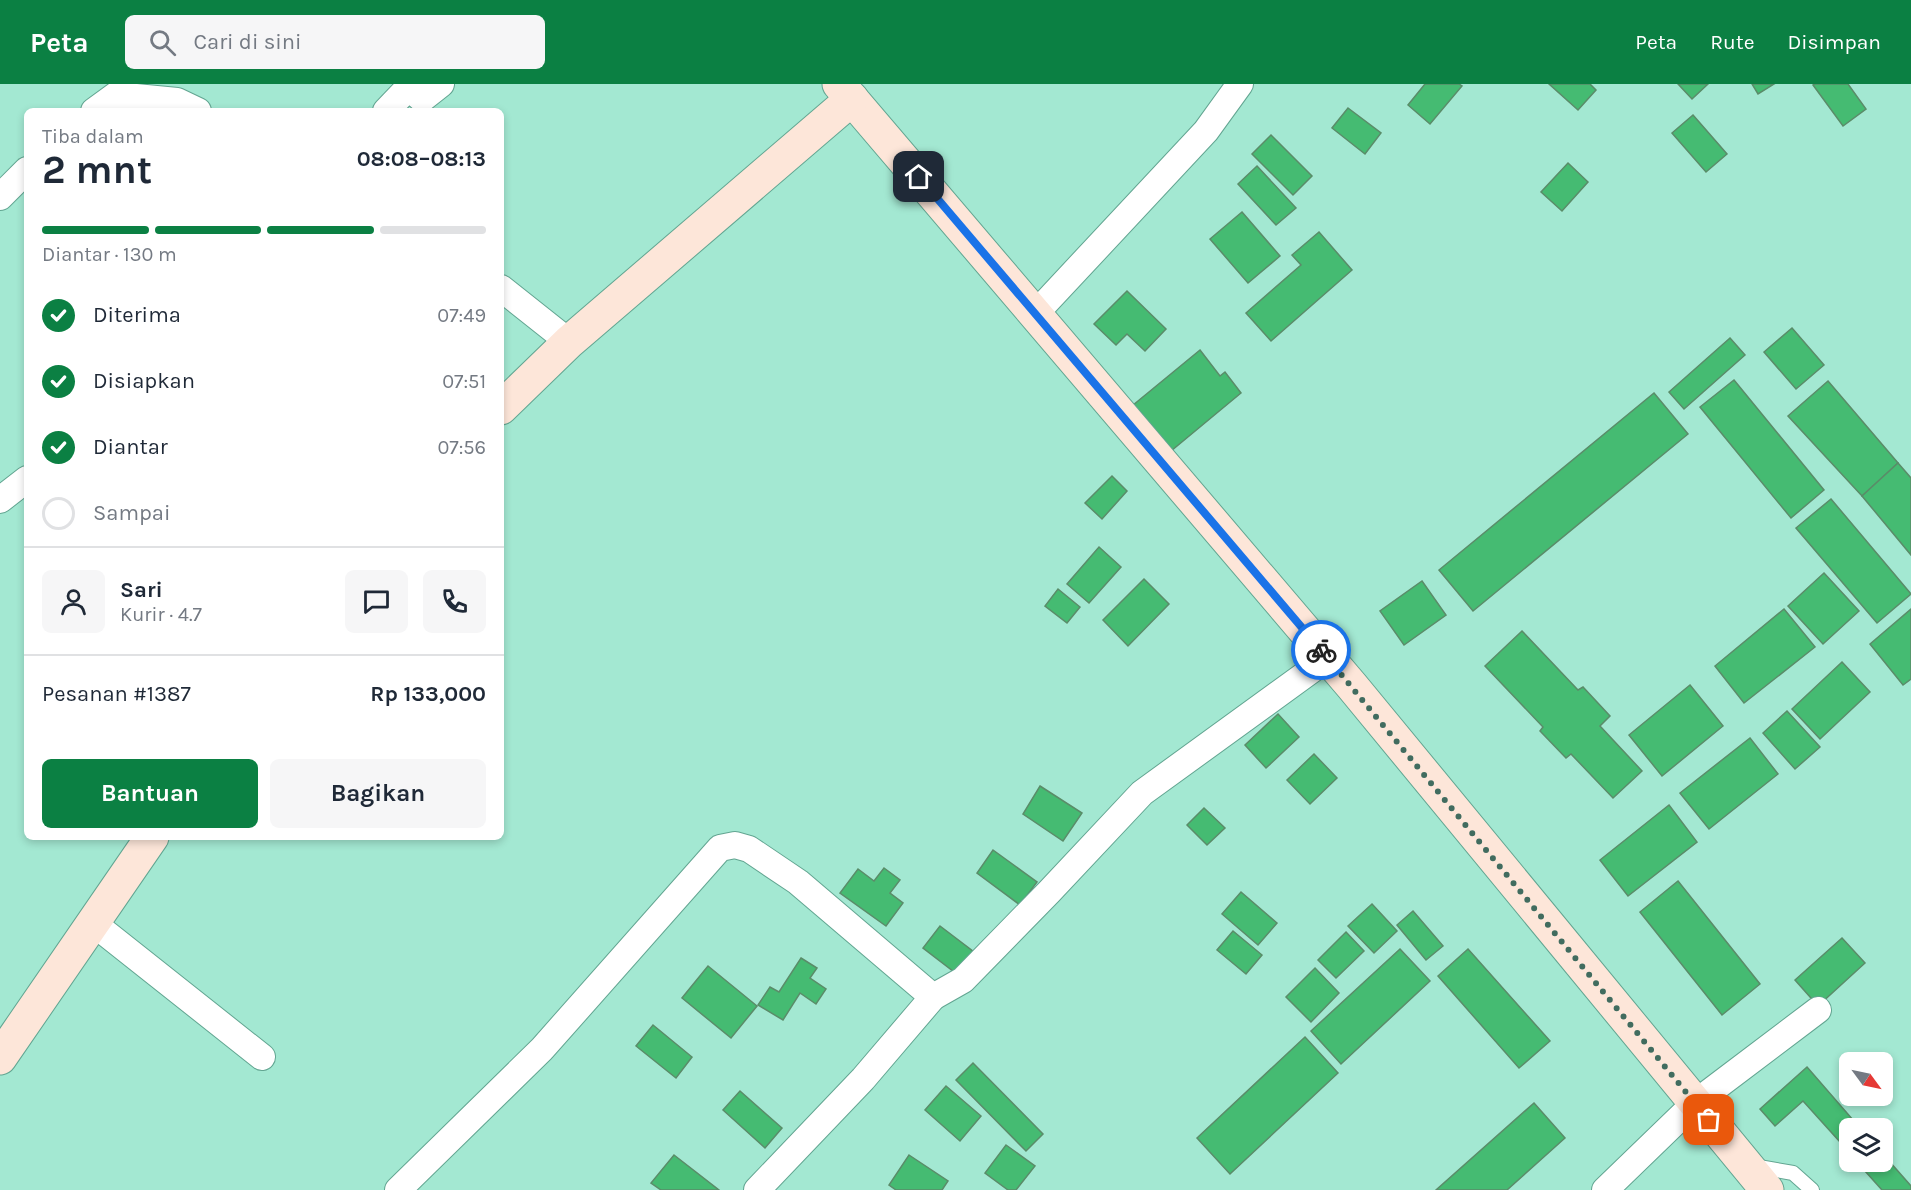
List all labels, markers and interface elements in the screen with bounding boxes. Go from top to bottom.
search box [125,15,545,69]
text: Peta [30,26,89,59]
icon: search [146,26,179,59]
text: Cari di sini [194,29,302,55]
text: Peta [1635,30,1677,54]
text: Rute [1710,30,1754,54]
text: Disimpan [1787,30,1881,54]
text: Tiba dalam [42,125,144,148]
text: 08:08–08:13 [357,146,486,172]
text: 2 mnt [42,147,152,193]
pin [893,151,944,202]
icon: home [902,160,935,193]
text: Diantar · 130 m [42,243,177,266]
icon: check [42,299,75,332]
text: Diterima [93,302,181,328]
text: 07:49 [437,304,486,327]
icon: check [42,365,75,398]
text: Disiapkan [93,368,195,394]
text: 07:51 [442,370,486,393]
icon: check [42,431,75,464]
text: Diantar [93,434,168,460]
text: 07:56 [437,436,486,459]
text: Sampai [93,500,171,526]
button: person [42,570,105,633]
button: chat [345,570,408,633]
button: phone [423,570,486,633]
text: Sari [120,577,163,603]
text: Kurir · 4.7 [120,603,202,626]
courier [1291,620,1351,680]
icon: bike [1305,634,1338,667]
text: Pesanan #1387 [42,681,191,707]
text: Rp 133,000 [370,681,486,707]
button: Bantuan [42,759,258,828]
button: Bagikan [270,759,486,828]
north arrow [1839,1052,1893,1106]
map controls [1839,1052,1893,1172]
pin [1683,1094,1734,1145]
icon: bag [1692,1103,1725,1136]
button: layers [1839,1118,1893,1172]

